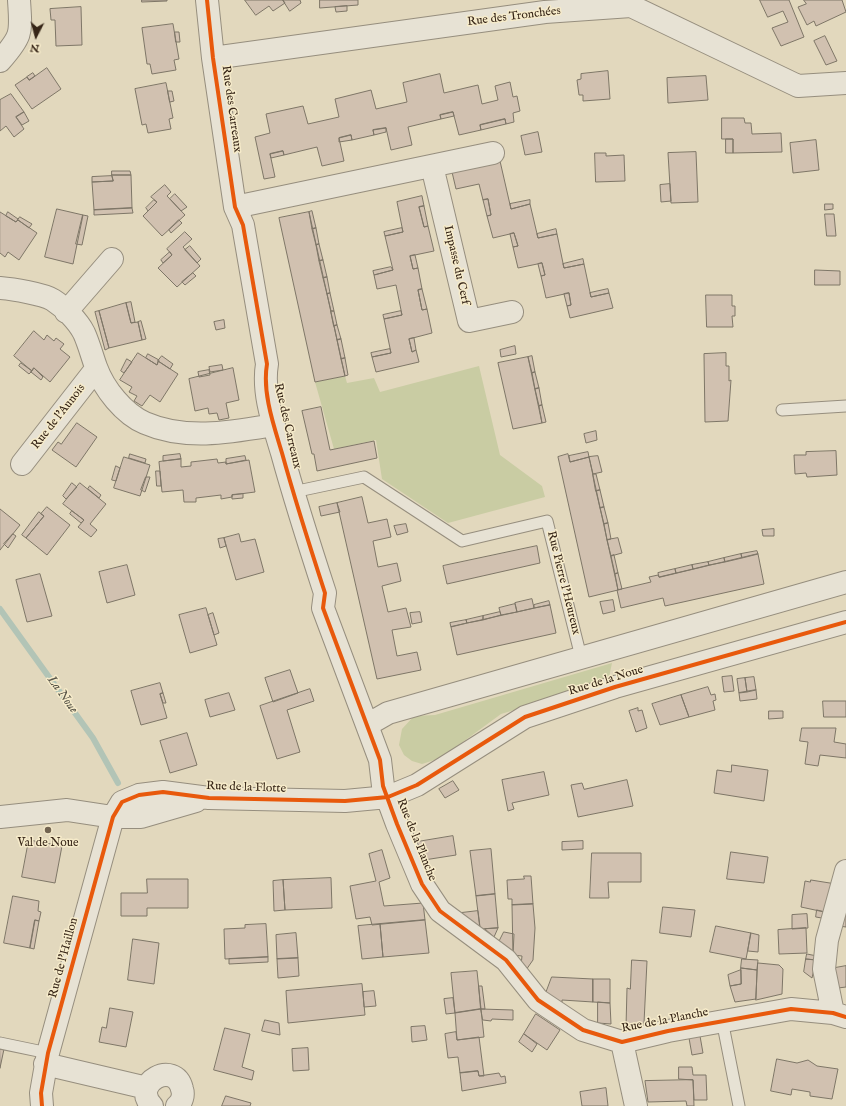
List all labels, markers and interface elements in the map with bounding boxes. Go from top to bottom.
street label: Rue des Tronchées [466,4,562,30]
north arrow [16,16,56,56]
text: N [29,40,40,55]
street label: Rue des Carreaux [218,65,244,153]
street label: Impasse du Cerf [440,224,472,306]
street label: Rue de l'Aunois [29,382,89,452]
street label: Rue des Carreaux [270,382,304,470]
street label: Rue Pierre l'Heureux [543,530,583,636]
street label: Rue de la Noue [567,663,645,699]
water label: La Noue [43,673,81,717]
street label: Rue de la Flotte [206,779,286,797]
street label: Rue de la Planche [393,797,439,883]
marker: Val de Noue [43,825,53,835]
place label: Val de Noue [18,837,78,851]
street label: Rue de l'Haillon [46,916,82,1000]
street label: Rue de la Planche [621,1006,709,1036]

